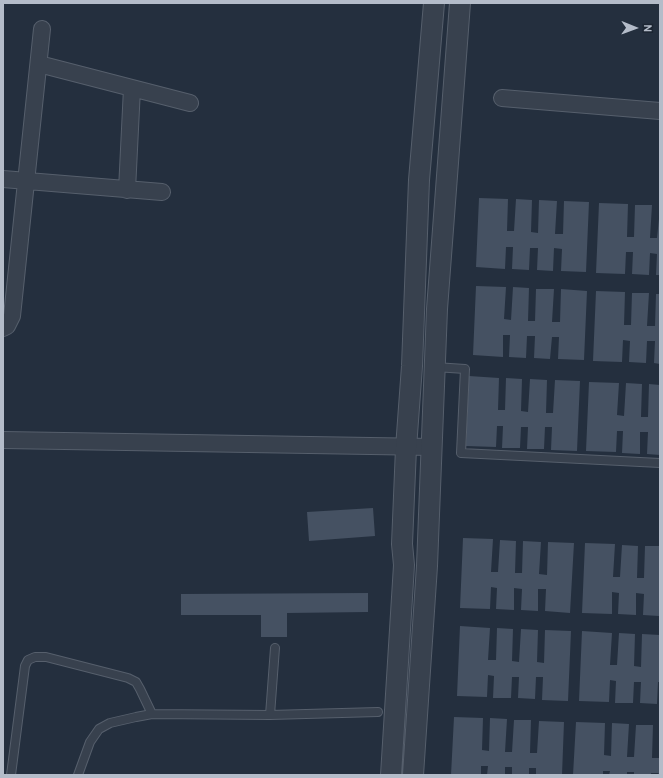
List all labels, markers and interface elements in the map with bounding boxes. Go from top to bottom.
north arrow [615,8,655,48]
text: N [640,24,654,32]

